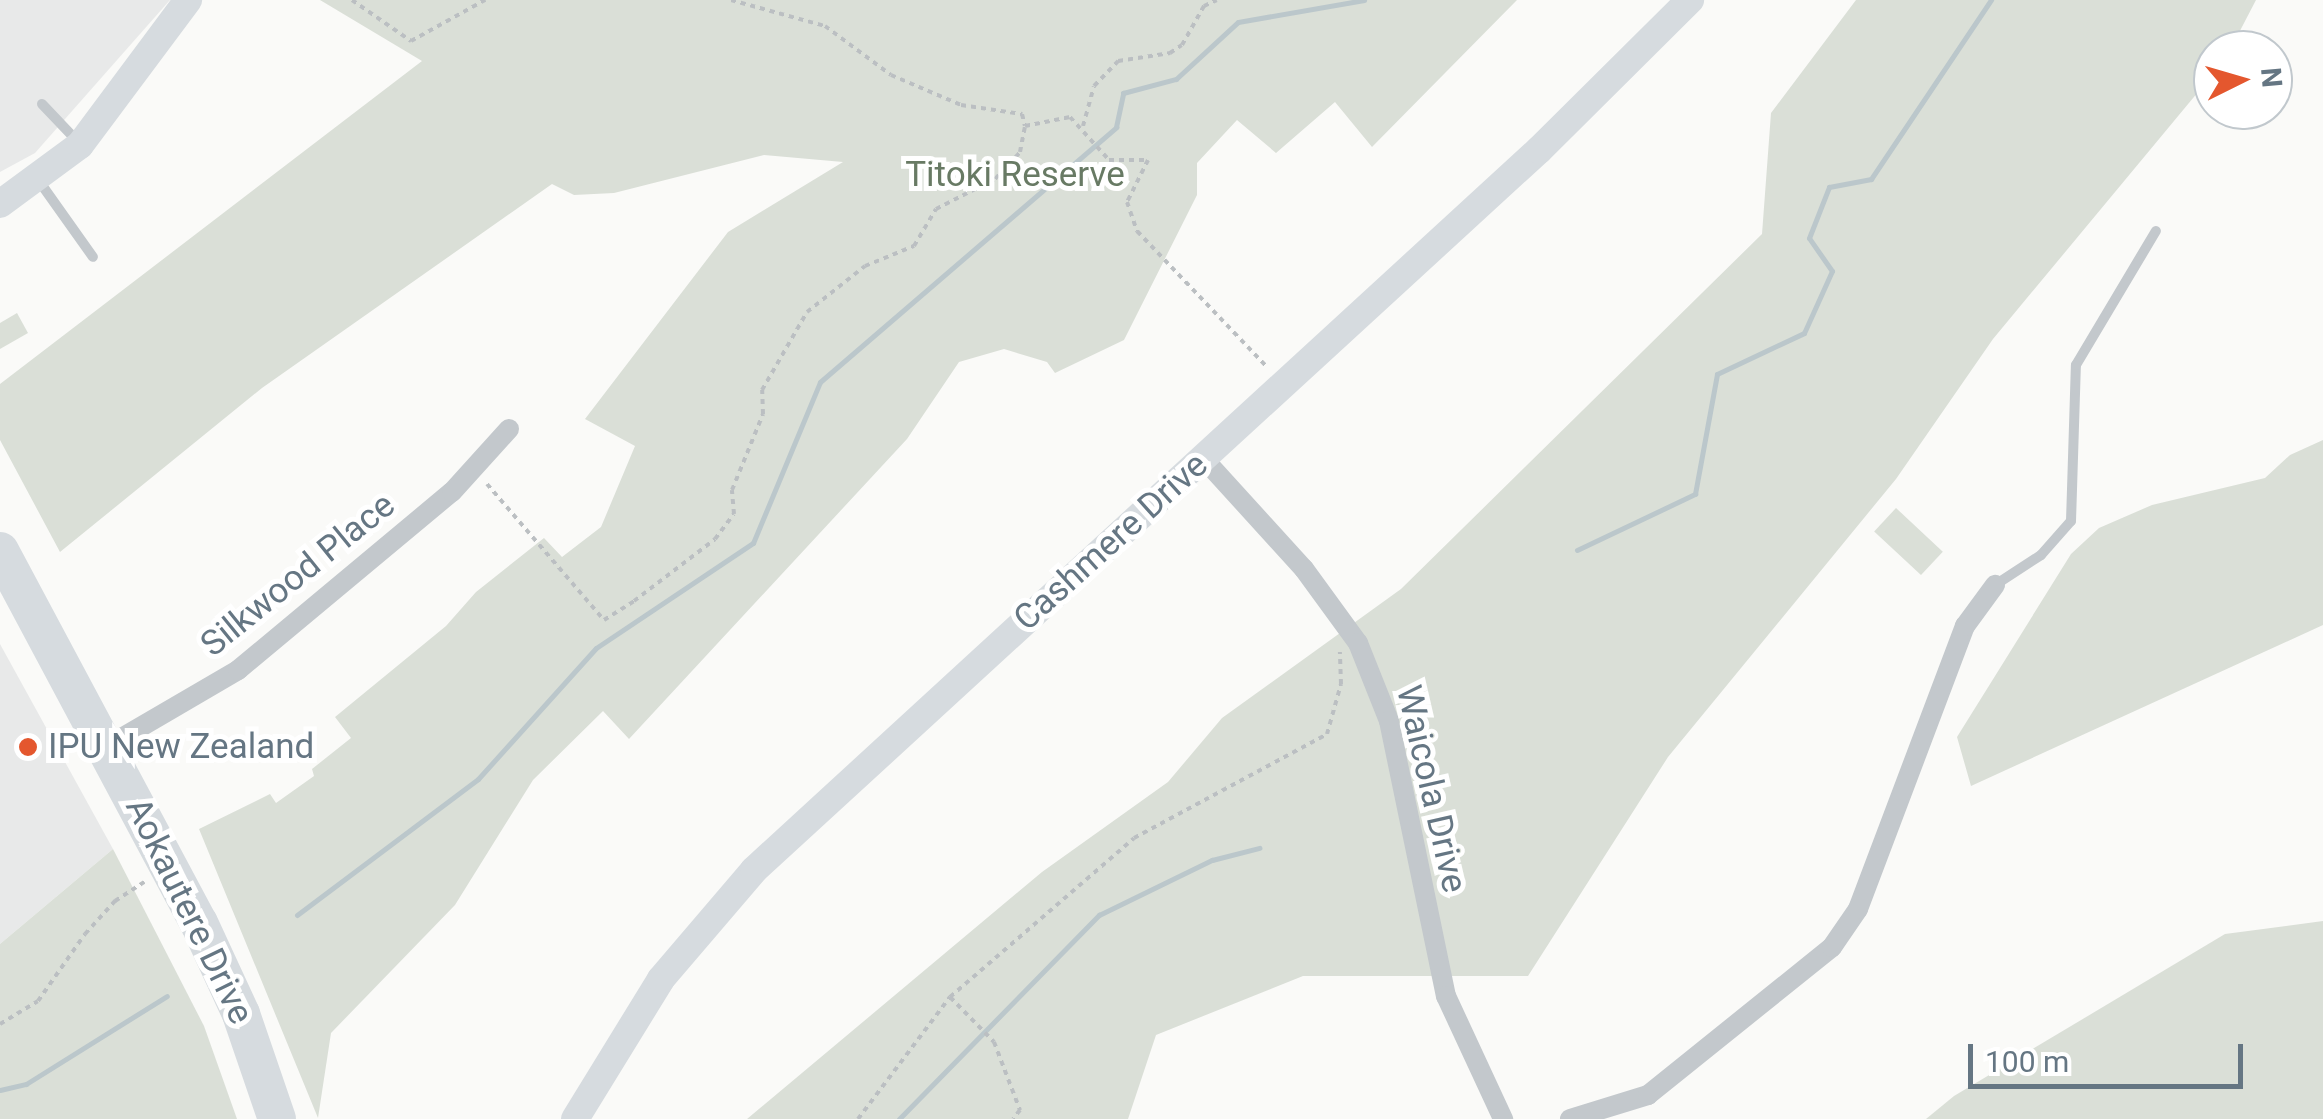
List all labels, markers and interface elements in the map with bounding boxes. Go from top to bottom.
north arrow [2193,30,2293,130]
text: N [2254,66,2289,89]
park label: Titoki Reserve [905,154,1125,196]
street label: Cashmere Drive [1006,444,1216,640]
street label: Silkwood Place [193,484,403,666]
street label: Waicola Drive [1387,681,1475,897]
place label: IPU New Zealand [48,726,314,768]
marker: IPU New Zealand [17,736,39,758]
street label: Aokautere Drive [116,791,262,1031]
scale bar [1973,1024,2248,1086]
text: 100 m [1985,1044,2069,1079]

